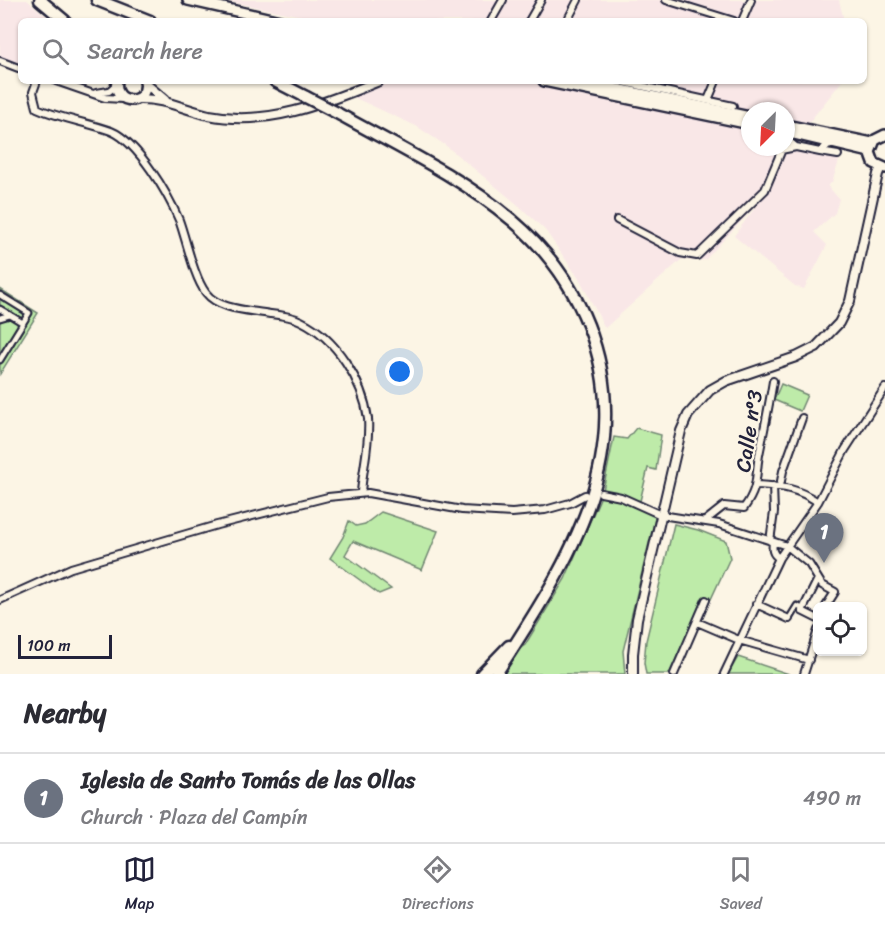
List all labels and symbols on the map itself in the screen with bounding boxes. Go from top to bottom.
north arrow [741,102,795,156]
your location [385,357,414,386]
street label: Calle nº3 [724,387,774,475]
pin: 1 [804,514,844,563]
scale bar [18,632,112,660]

